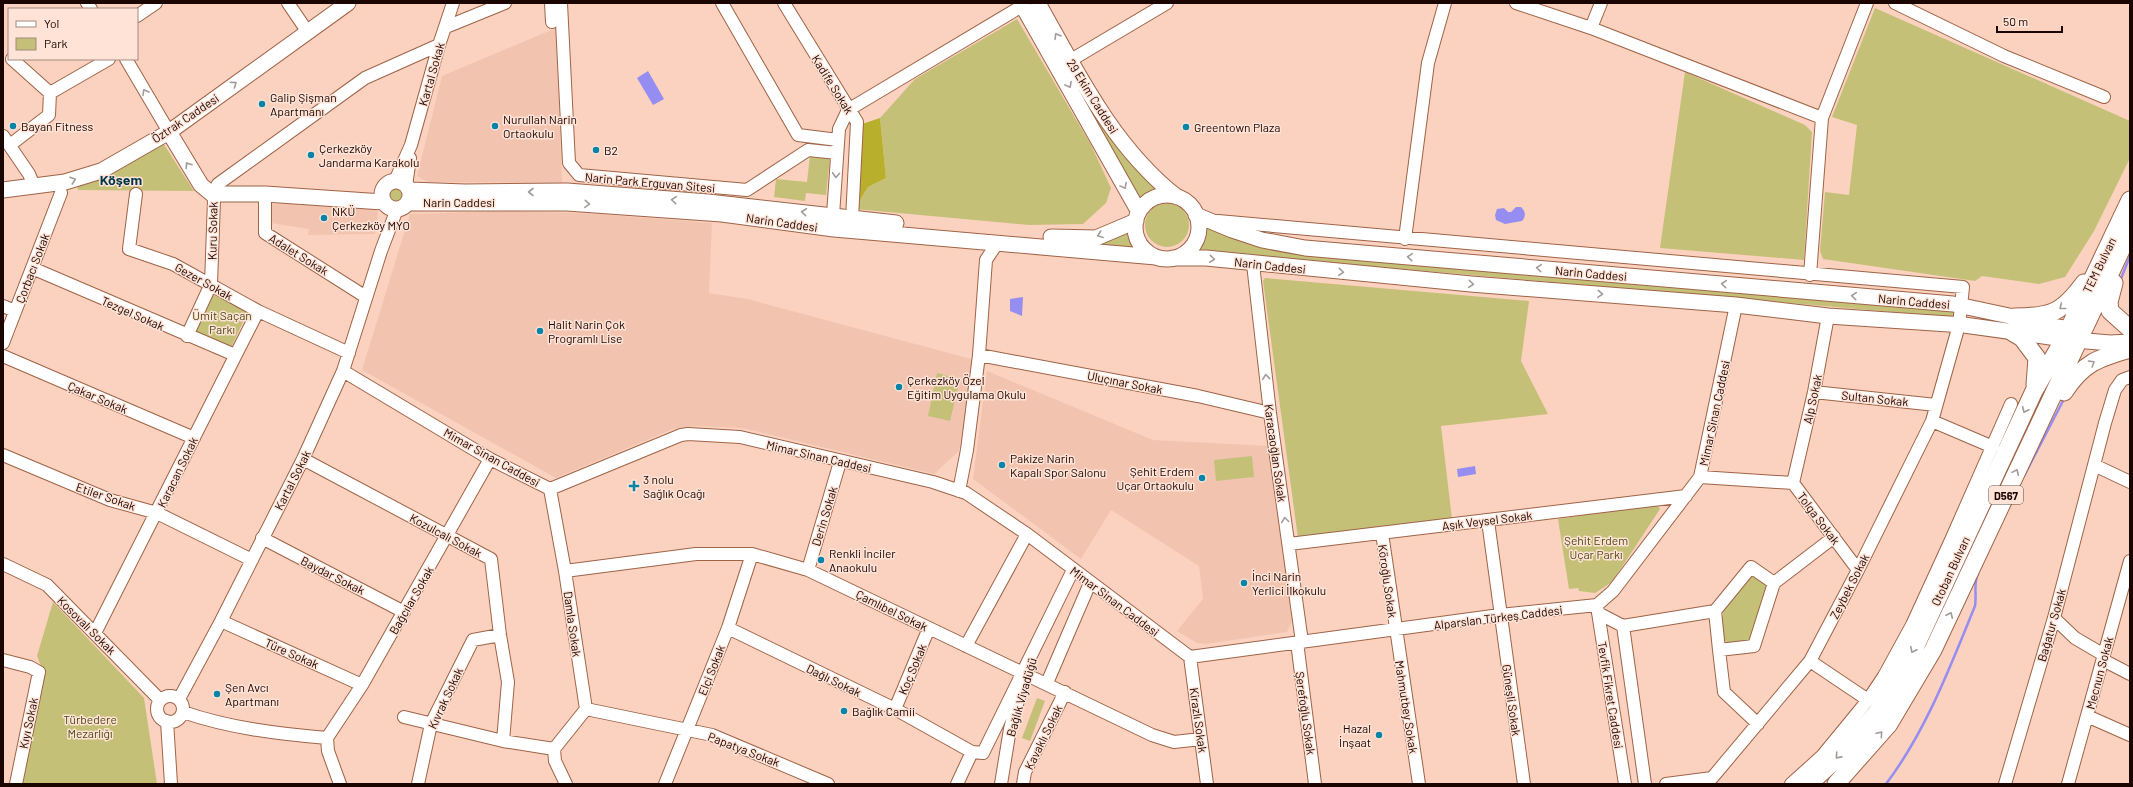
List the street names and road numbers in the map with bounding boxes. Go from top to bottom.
street label: Kartal Sokak [415,41,447,107]
street label: Kadife Sokak [809,52,857,116]
street label: 29 Ekim Caddesi [1064,56,1122,136]
street label: Öztrak Caddesi [149,90,221,146]
street label: Narin Park Erguvan Sitesi [584,169,716,195]
street label: Narin Caddesi [423,195,495,209]
street label: Kuru Sokak [204,202,220,260]
street label: Narin Caddesi [745,210,819,234]
street label: Adalet Sokak [267,230,331,278]
street label: Çorbacı Sokak [12,231,52,305]
street label: TEM Bulvarı [2080,235,2118,295]
street label: Narin Caddesi [1233,254,1307,276]
street label: Gezer Sokak [173,259,235,303]
street label: Narin Caddesi [1554,263,1628,283]
street label: Narin Caddesi [1877,291,1951,311]
street label: Tezgel Sokak [99,293,167,333]
street label: Mimar Sinan Caddesi [1696,359,1732,467]
street label: Uluçınar Sokak [1086,368,1164,396]
street label: Alp Sokak [1800,373,1824,425]
street label: Çakar Sokak [66,378,130,416]
street label: Sultan Sokak [1841,388,1909,408]
street label: Karacaoğlan Sokak [1262,403,1290,503]
street label: Mimar Sinan Caddesi [442,425,542,489]
street label: Karacan Sokak [154,434,200,510]
street label: Mimar Sinan Caddesi [765,437,873,475]
street label: Kartal Sokak [271,448,313,512]
street label: Etiler Sokak [74,479,138,513]
street label: Derin Sokak [808,484,840,548]
road number: D567 [1989,486,2023,504]
street label: Tolga Sokak [1795,489,1843,547]
street label: Aşık Veysel Sokak [1441,508,1533,532]
street label: Kozulcalı Sokak [407,510,485,560]
street label: Otoban Bulvarı [1928,534,1972,608]
street label: Köroğlu Sokak [1376,543,1400,619]
street label: Zeybek Sokak [1827,551,1871,621]
street label: Baydar Sokak [299,553,367,597]
street label: Mimar Sinan Caddesi [1068,563,1162,639]
street label: Bağcılar Sokak [386,564,436,636]
street label: Çamlıbel Sokak [854,587,930,633]
street label: Bağatur Sokak [2034,587,2068,663]
street label: Damla Sokak [561,590,585,658]
street label: Kosovalı Sokak [55,593,119,657]
street label: Alparslan Türkeş Caddesi [1433,602,1563,632]
street label: Türe Sokak [263,635,321,671]
street label: Mecnun Sokak [2083,635,2115,711]
street label: Tevfik Fikret Caddesi [1596,640,1626,750]
street label: Koç Sokak [895,641,929,697]
street label: Elçi Sokak [695,643,727,697]
street label: Bağlık Viyadüğü [1003,656,1039,738]
street label: Mahmutbey Sokak [1393,659,1421,755]
street label: Dağlı Sokak [804,661,864,699]
street label: Güneşli Sokak [1500,663,1524,737]
street label: Kıvrak Sokak [425,665,465,731]
street label: Şerefoğlu Sokak [1293,670,1319,756]
street label: Kirazlı Sokak [1188,687,1210,753]
street label: Kıyı Sokak [16,696,40,750]
street label: Kavaklı Sokak [1021,702,1065,772]
street label: Papatya Sokak [706,729,782,769]

